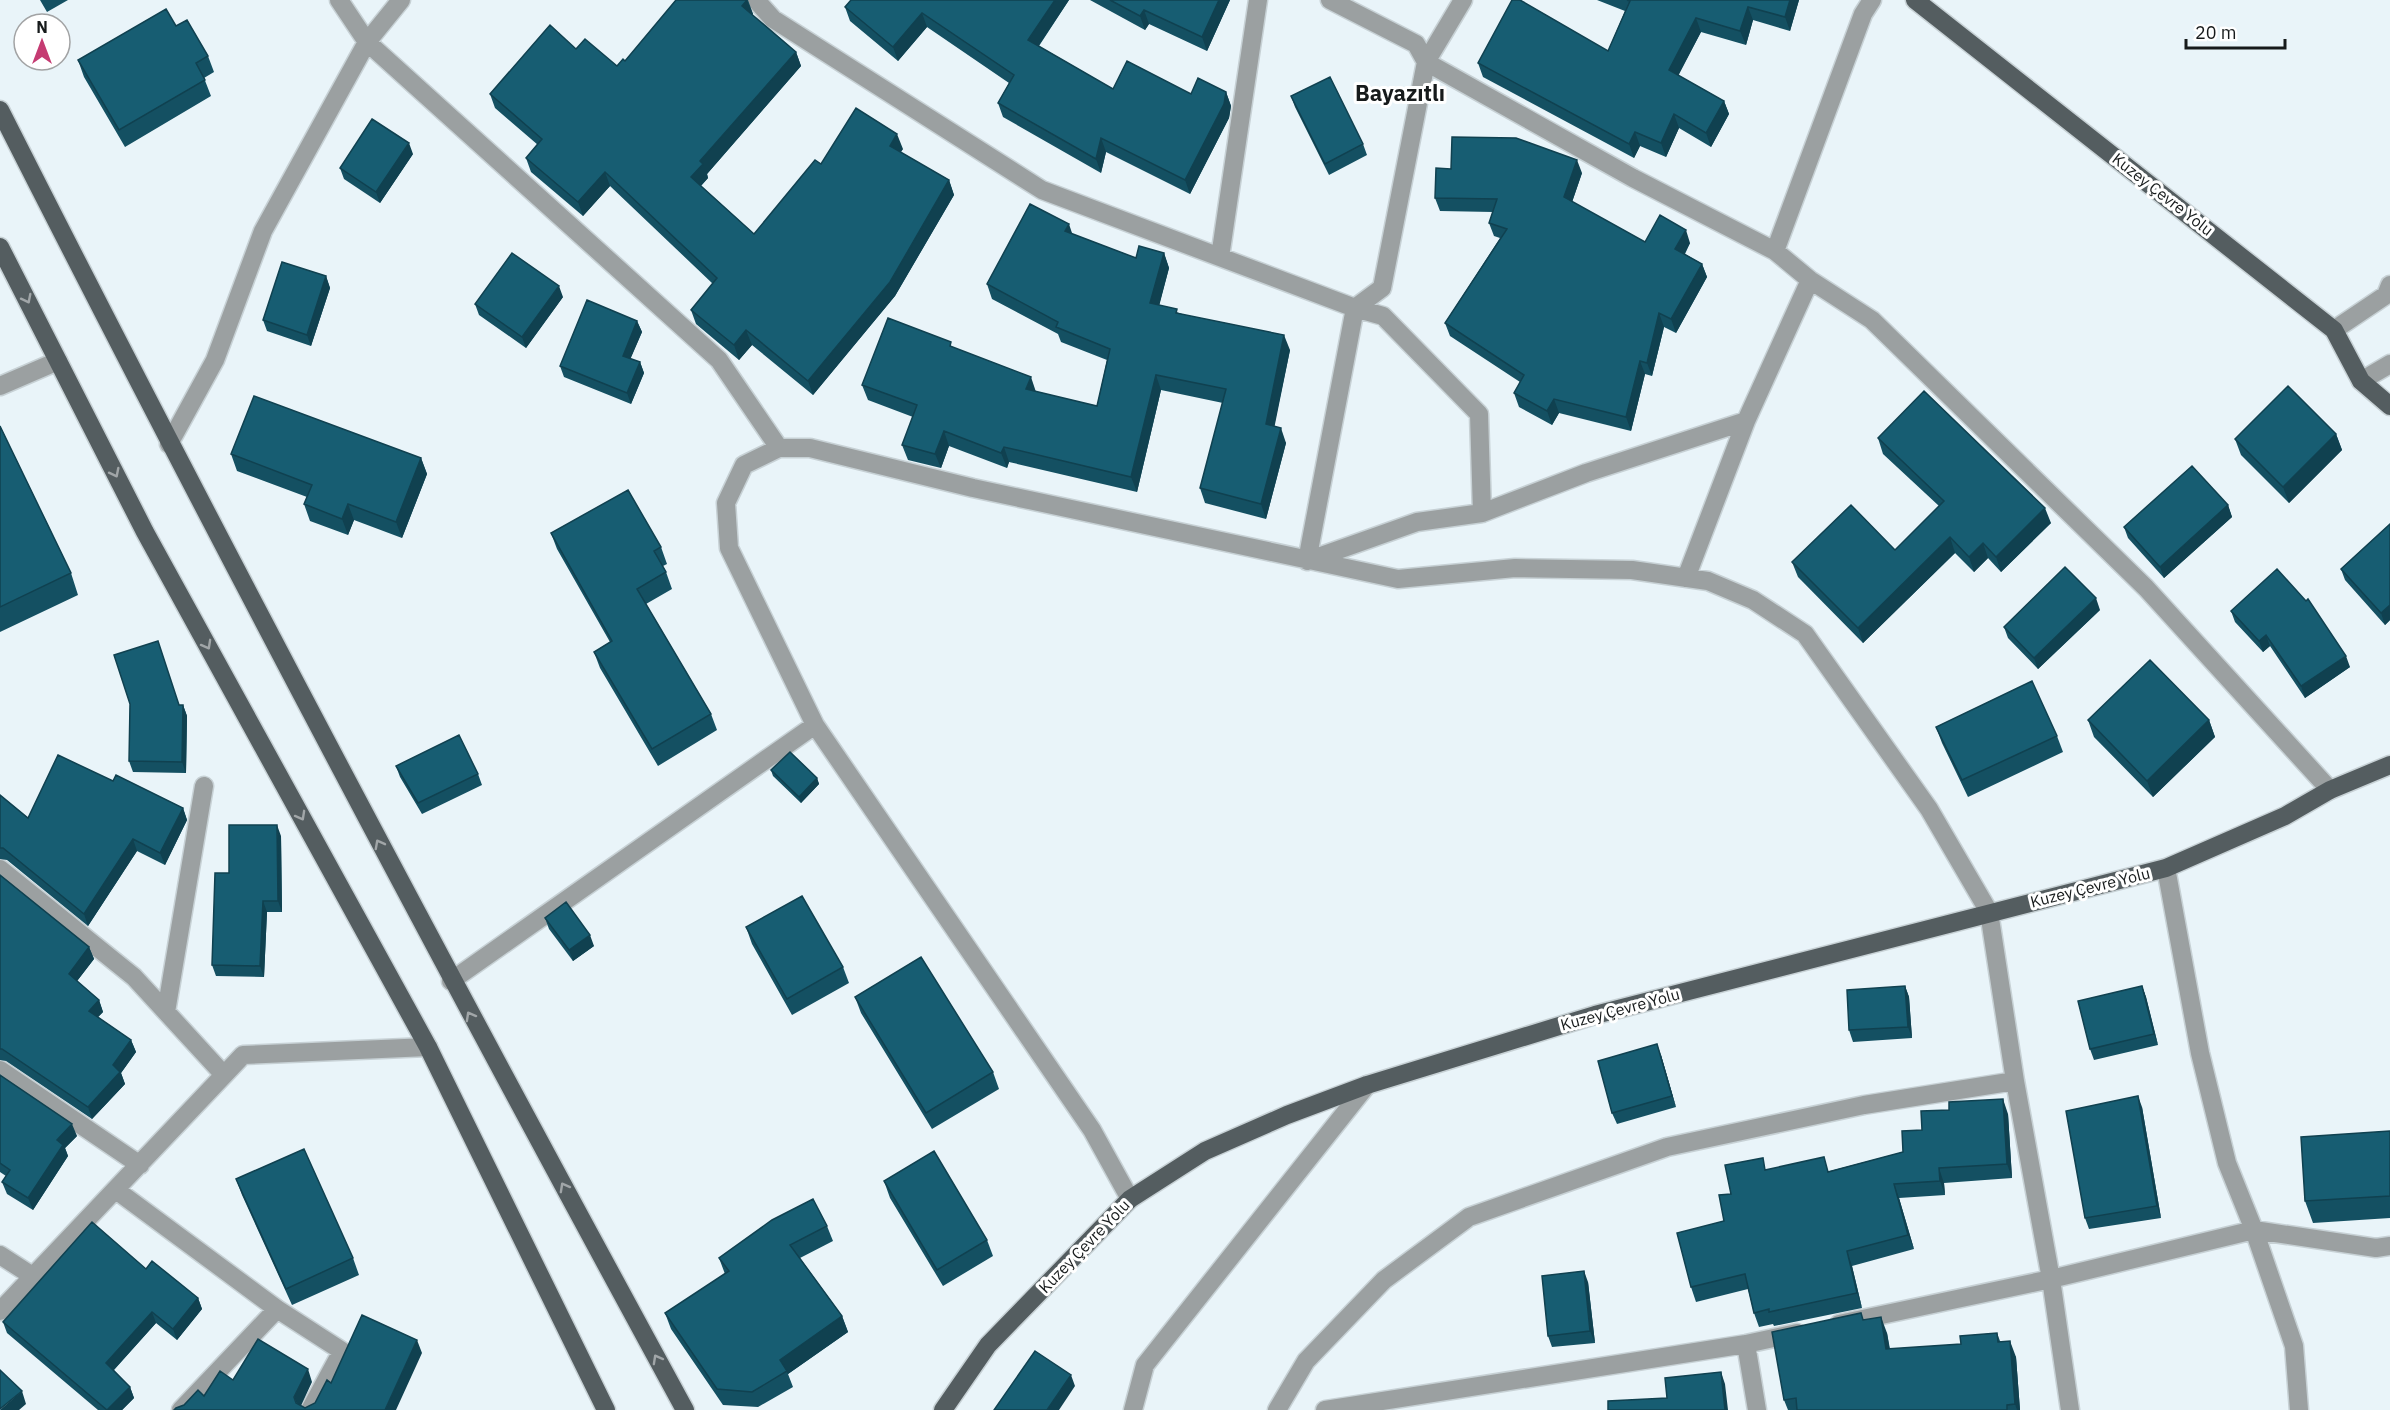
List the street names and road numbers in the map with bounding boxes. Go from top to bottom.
street label: Kuzey Çevre Yolu [2108,148,2218,240]
street label: Kuzey Çevre Yolu [2028,862,2152,912]
street label: Kuzey Çevre Yolu [1558,983,1682,1035]
street label: Kuzey Çevre Yolu [1034,1195,1134,1297]

